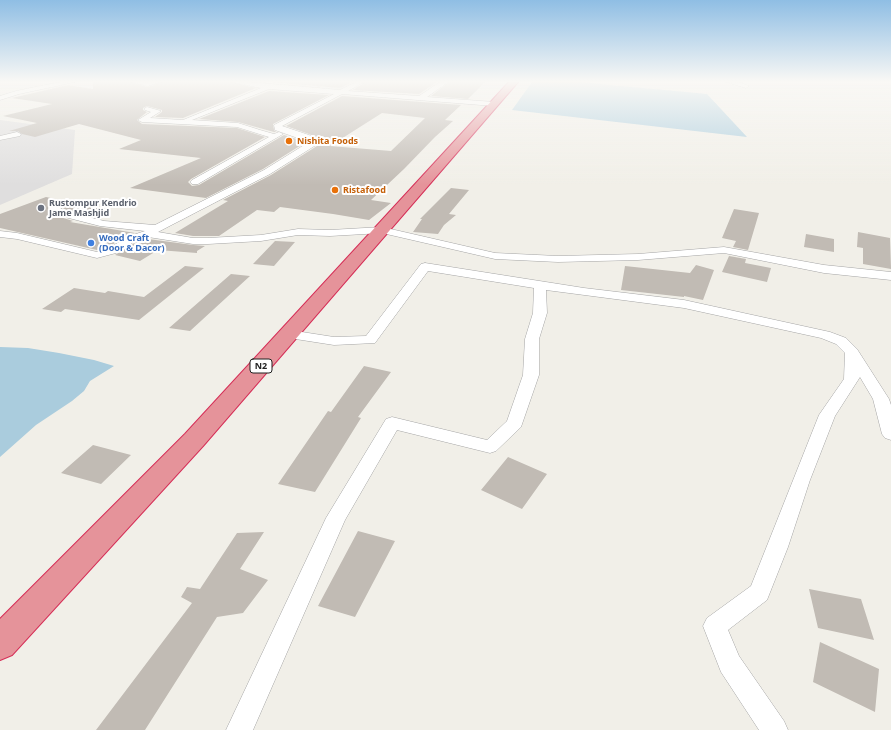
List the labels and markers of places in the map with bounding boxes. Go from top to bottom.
marker: Nishita Foods [284,136,294,146]
place label: Nishita Foods [297,136,358,146]
marker: Ristafood [330,185,340,195]
place label: Ristafood [343,185,386,195]
place label: Rustompur Kendrio Jame Mashjid [49,198,137,219]
marker: Rustompur Kendrio Jame Mashjid [36,203,46,213]
place label: Wood Craft (Door & Dacor) [99,233,165,254]
marker: Wood Craft (Door & Dacor) [86,238,96,248]

